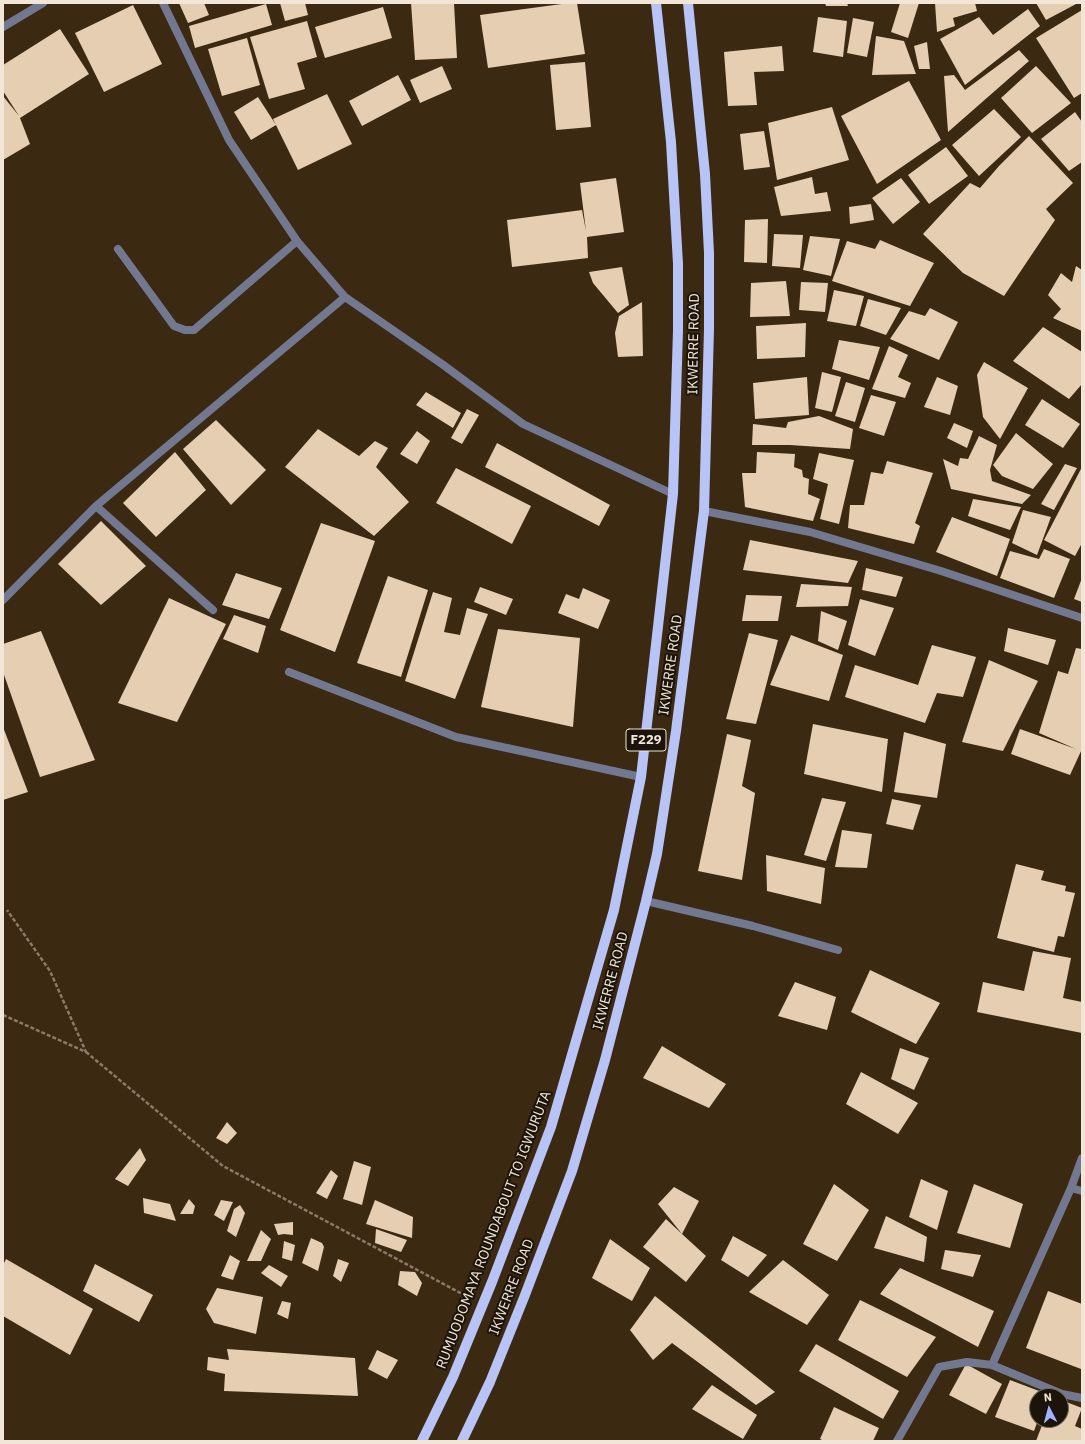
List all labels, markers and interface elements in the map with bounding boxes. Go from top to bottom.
street label: IKWERRE ROAD [685,293,703,395]
street label: IKWERRE ROAD [656,614,686,716]
road number: F229 [626,729,666,751]
street label: IKWERRE ROAD [590,930,632,1032]
street label: RUMUODOMAYA ROUNDABOUT TO IGWURUTA [433,1089,555,1371]
street label: IKWERRE ROAD [486,1237,538,1337]
north arrow [1029,1388,1069,1428]
text: N [1043,1390,1053,1404]

